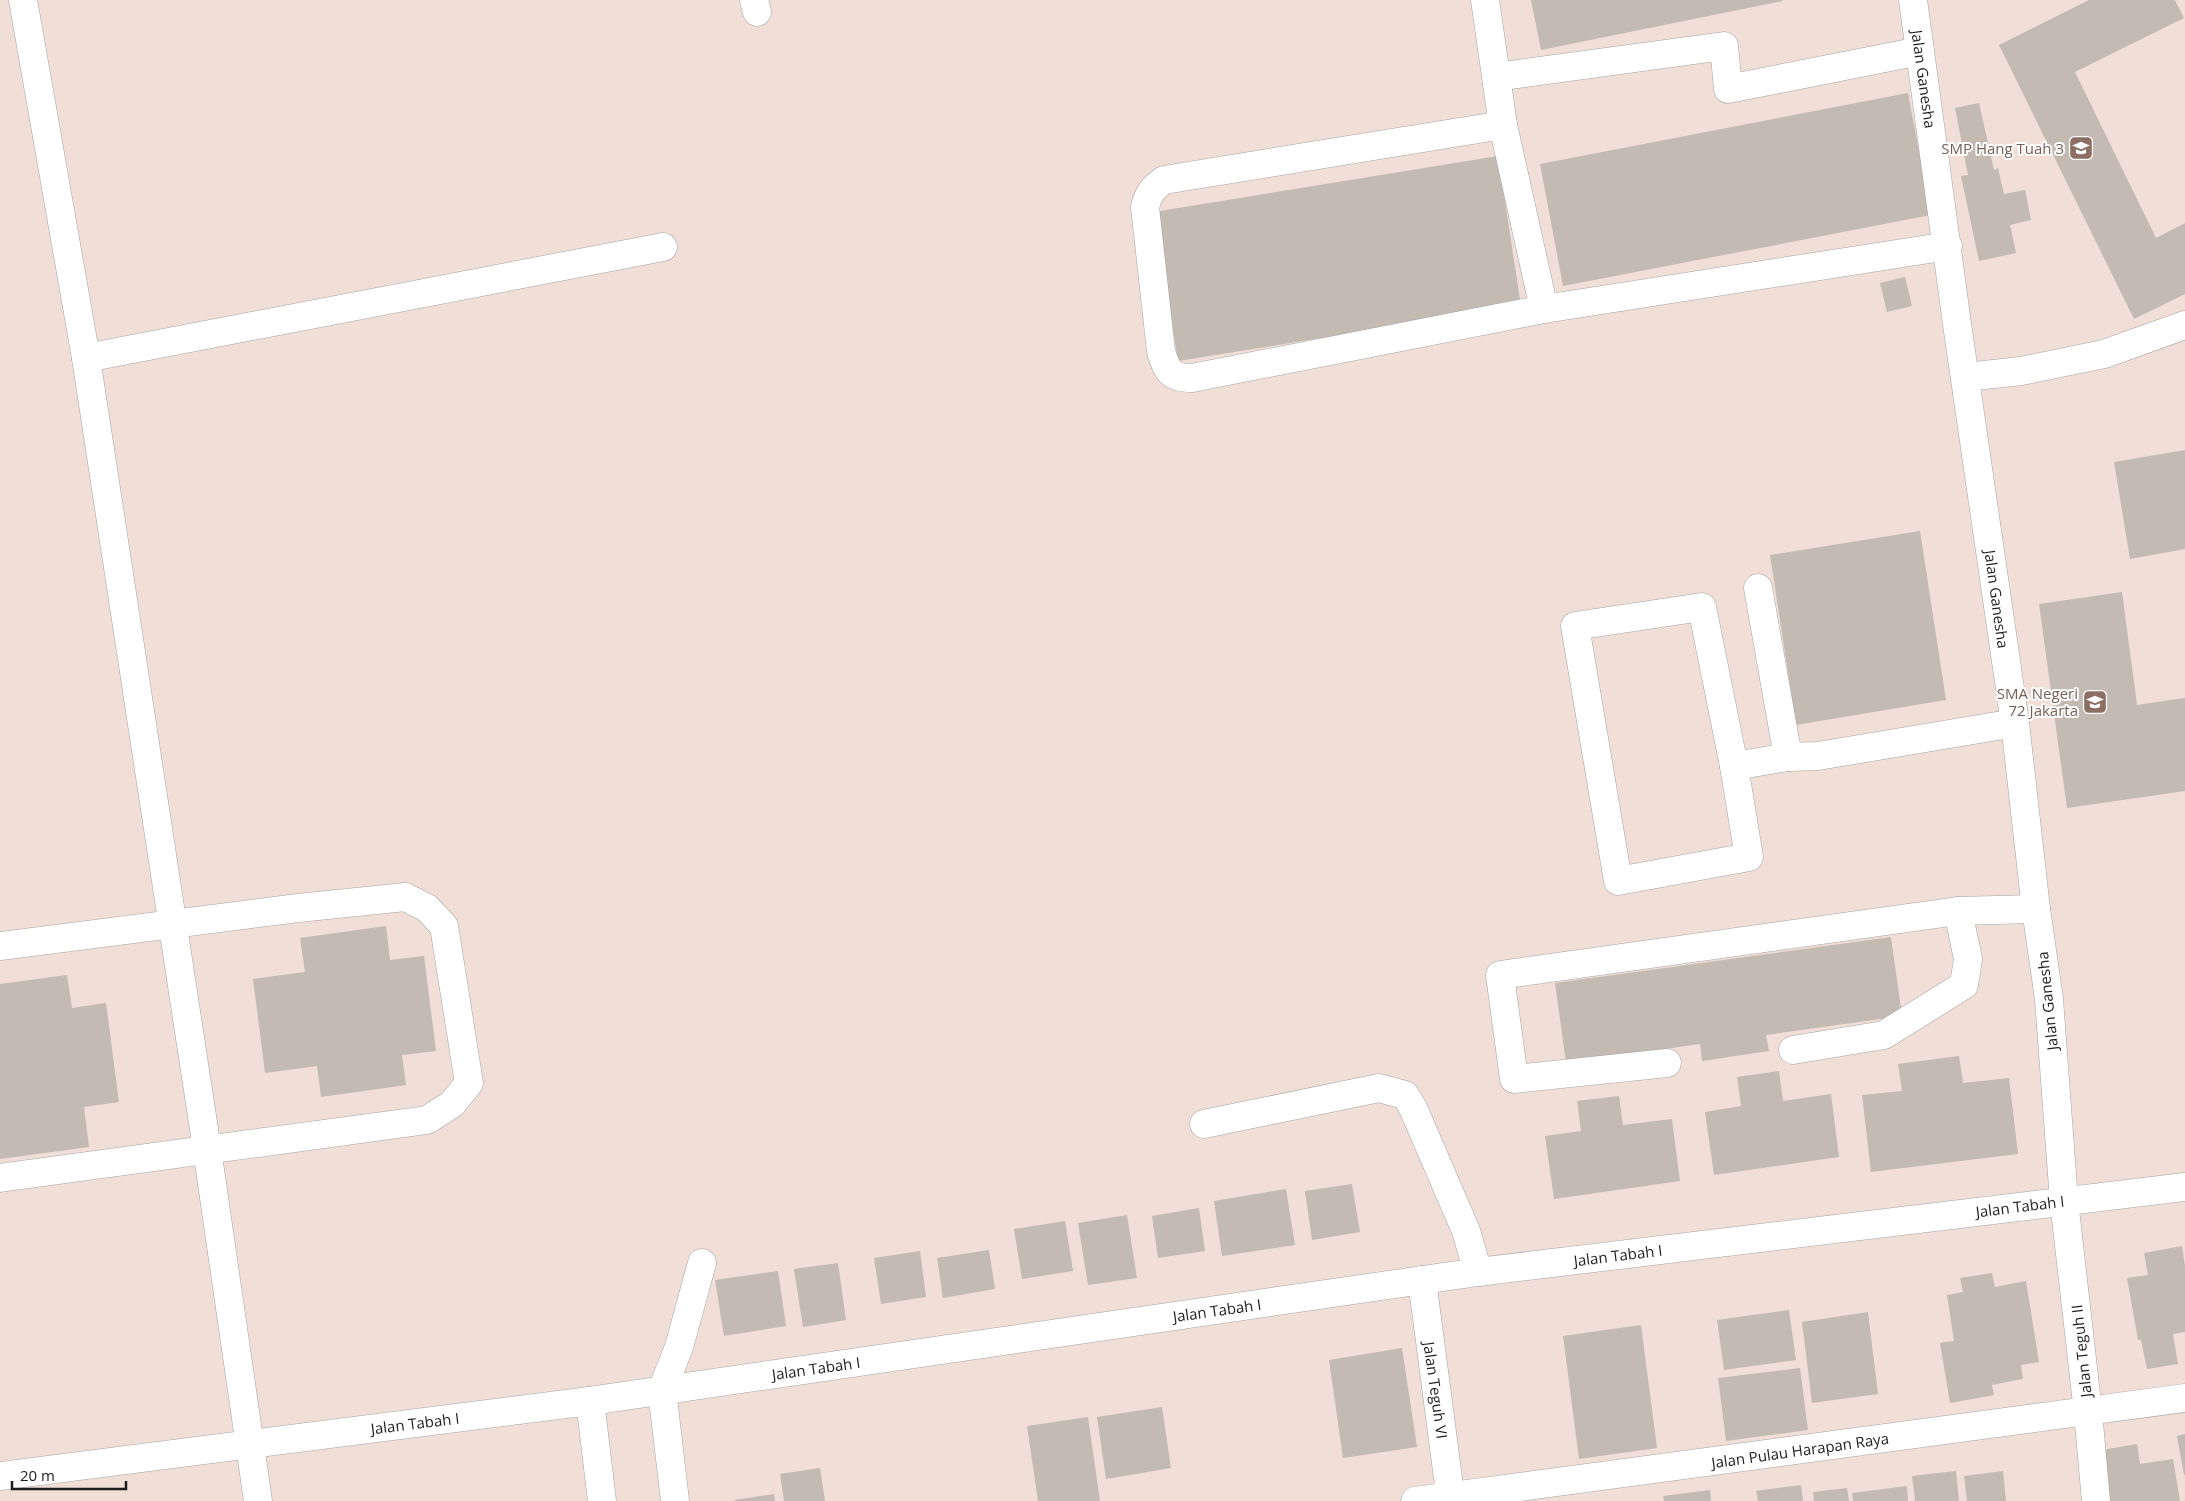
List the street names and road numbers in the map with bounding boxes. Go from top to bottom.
street label: Jalan Ganesha [1907,27,1941,129]
street label: Jalan Ganesha [1980,547,2014,649]
street label: Jalan Ganesha [2032,951,2062,1053]
street label: Jalan Tabah I [1973,1191,2065,1222]
street label: Jalan Tabah I [1571,1240,1663,1271]
street label: Jalan Tabah I [1170,1294,1262,1326]
street label: Jalan Teguh II [2066,1304,2096,1400]
street label: Jalan Teguh VI [1419,1338,1453,1440]
street label: Jalan Tabah I [769,1352,861,1384]
street label: Jalan Tabah I [368,1408,460,1439]
street label: Jalan Pulau Harapan Raya [1708,1428,1890,1473]

